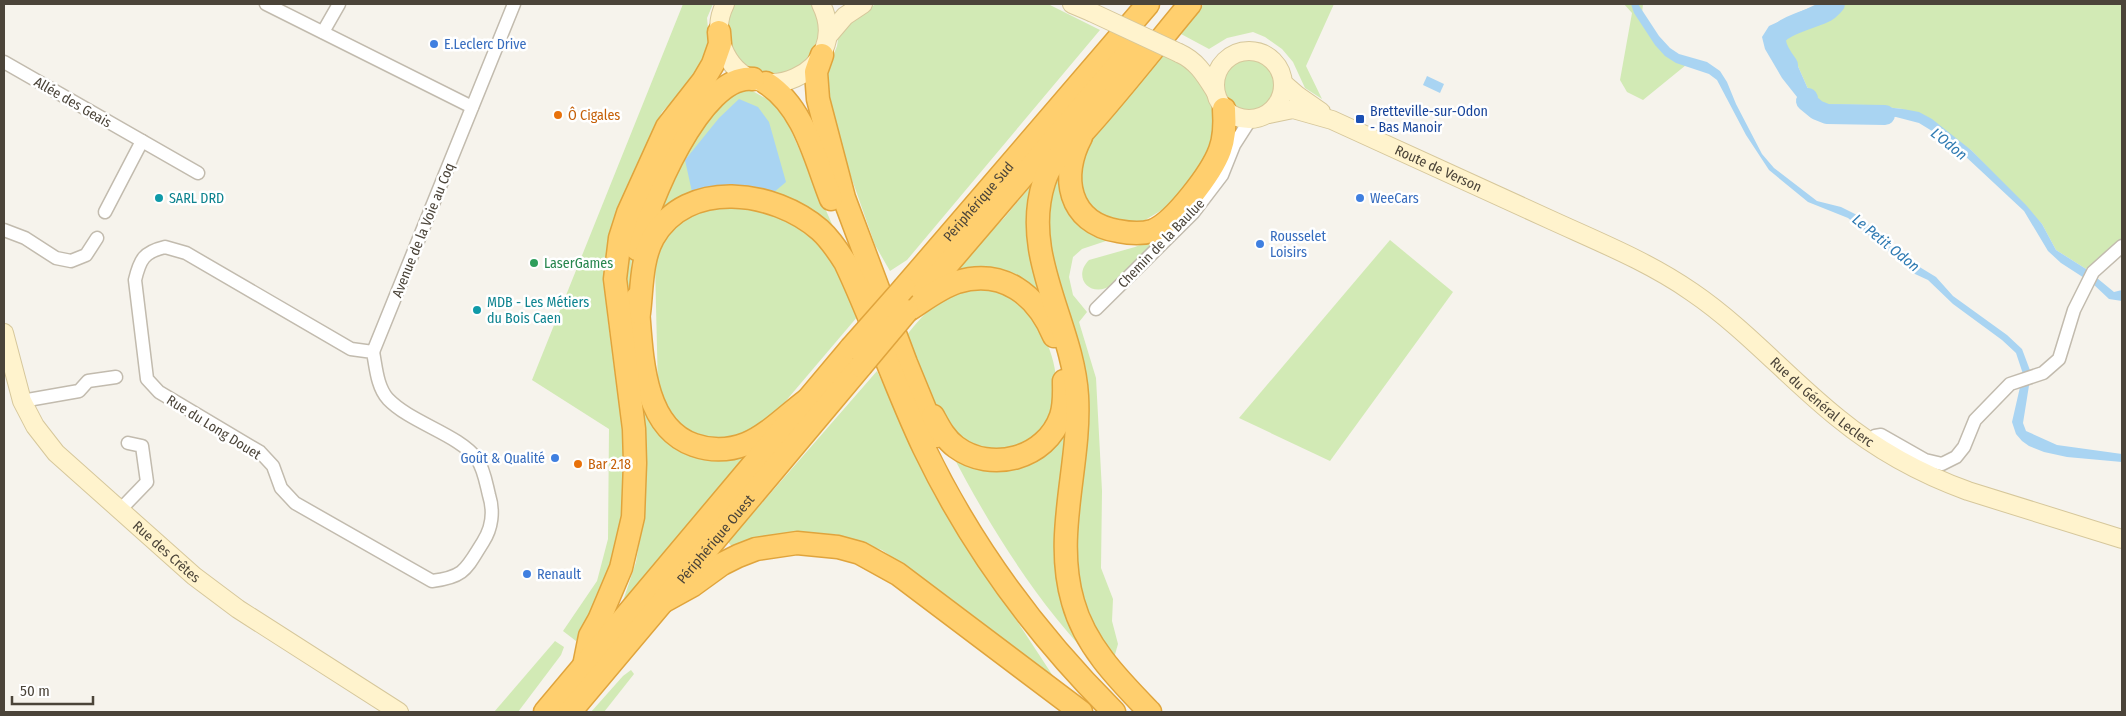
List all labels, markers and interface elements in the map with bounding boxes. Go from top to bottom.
place label: E.Leclerc Drive [444,36,526,53]
marker: E.Leclerc Drive [428,38,440,50]
street label: Allée des Geais [31,73,115,131]
place label: Bretteville-sur-Odon - Bas Manoir [1370,103,1488,136]
place label: Ô Cigales [568,106,620,124]
marker: Ô Cigales [552,109,564,121]
marker: Bretteville-sur-Odon - Bas Manoir [1354,113,1366,125]
water label: L'Odon [1927,124,1971,164]
street label: Route de Verson [1392,142,1484,196]
street label: Périphérique Sud [940,159,1017,245]
street label: Avenue de la Voie au Coq [389,160,458,300]
place label: SARL DRD [169,190,224,207]
place label: WeeCars [1370,190,1419,207]
marker: SARL DRD [153,192,165,204]
marker: WeeCars [1354,192,1366,204]
street label: Chemin de la Baulue [1114,195,1208,292]
water label: Le Petit Odon [1849,210,1923,276]
place label: Rousselet Loisirs [1270,228,1326,261]
marker: Rousselet Loisirs [1254,238,1266,250]
place label: LaserGames [544,255,613,272]
marker: LaserGames [528,257,540,269]
place label: MDB - Les Métiers du Bois Caen [487,294,589,327]
marker: MDB - Les Métiers du Bois Caen [471,304,483,316]
street label: Rue du Général Leclerc [1766,354,1877,451]
street label: Rue du Long Douet [163,392,264,463]
place label: Goût & Qualité [460,450,545,467]
marker: Goût & Qualité [549,452,561,464]
place label: Bar 2.18 [588,456,631,473]
marker: Bar 2.18 [572,458,584,470]
street label: Périphérique Ouest [674,491,758,587]
street label: Rue des Crêtes [129,518,203,587]
place label: Renault [537,566,582,583]
marker: Renault [521,568,533,580]
scale bar [12,674,94,706]
text: 50 m [20,682,50,700]

